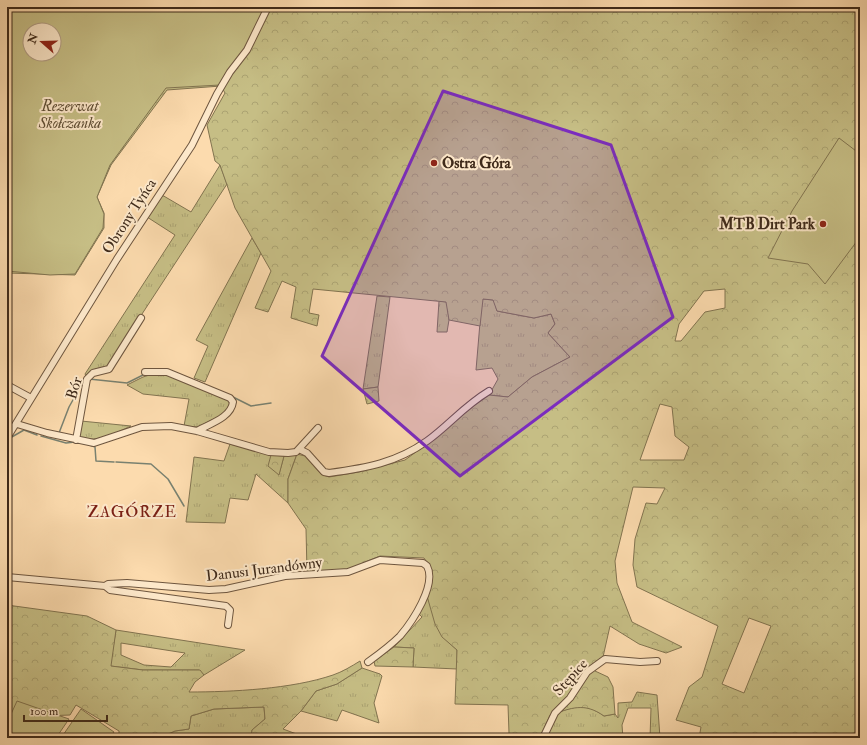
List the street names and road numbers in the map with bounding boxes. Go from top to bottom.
street label: Obrony Tyńca [98,174,161,257]
street label: Bór [62,374,87,402]
street label: Danusi Jurandówny [205,553,324,587]
street label: Stępice [549,655,593,700]

